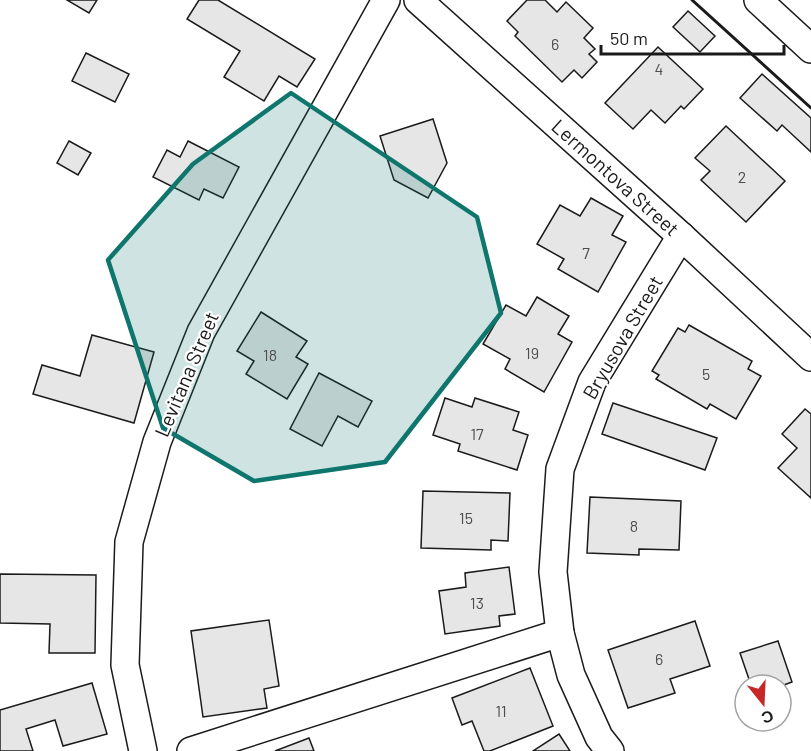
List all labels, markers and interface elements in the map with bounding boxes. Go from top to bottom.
scale bar [601,18,784,56]
text: 50 m [610,27,648,49]
house number: 6 [551,34,559,53]
house number: 4 [655,59,663,78]
street label: Lermontova Street [547,114,685,240]
house number: 2 [738,167,746,186]
house number: 7 [582,243,590,262]
street label: Bryusova Street [577,271,667,403]
street label: Levitana Street [149,308,223,440]
house number: 19 [525,343,539,362]
house number: 18 [263,345,277,364]
house number: 5 [702,364,710,383]
house number: 17 [470,424,484,443]
house number: 15 [459,508,473,527]
house number: 8 [630,516,638,535]
house number: 13 [470,593,484,612]
house number: 6 [655,649,663,668]
north arrow [733,673,793,733]
house number: 11 [495,701,507,720]
text: С [759,707,776,729]

